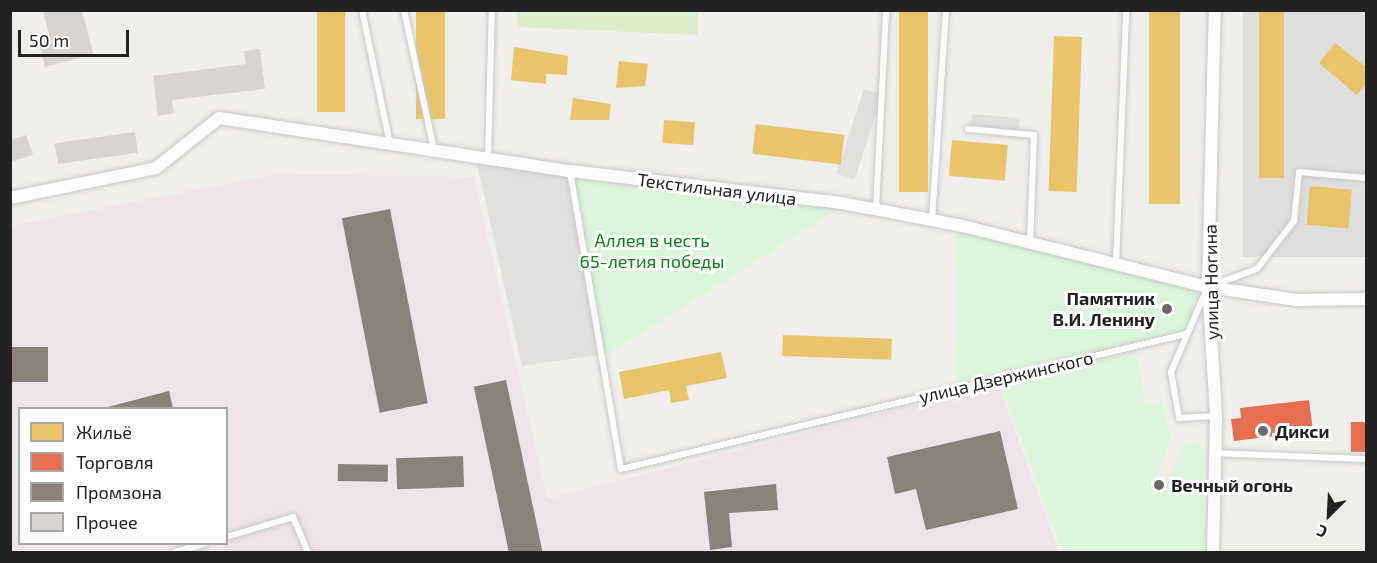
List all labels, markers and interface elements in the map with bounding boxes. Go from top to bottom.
scale bar [21,18,132,56]
text: 50 m [29,29,69,51]
street label: Текстильная улица [636,169,798,209]
street label: улица Ногина [1199,224,1223,340]
park label: Аллея в честь 65-летия победы [580,230,724,272]
place label: Памятник В.И. Ленину [1053,288,1155,330]
marker: Памятник В.И. Ленину [1160,302,1174,316]
street label: улица Дзержинского [917,346,1095,408]
legend [18,407,228,545]
place label: Дикси [1275,420,1330,442]
text: Жильё [76,421,132,443]
marker: Дикси [1256,424,1270,438]
text: Торговля [76,451,154,473]
place label: Вечный огонь [1171,474,1293,496]
marker: Вечный огонь [1152,478,1166,492]
text: Промзона [76,481,162,503]
north arrow [1299,485,1359,545]
text: Прочее [76,511,138,533]
text: С [1313,521,1330,542]

